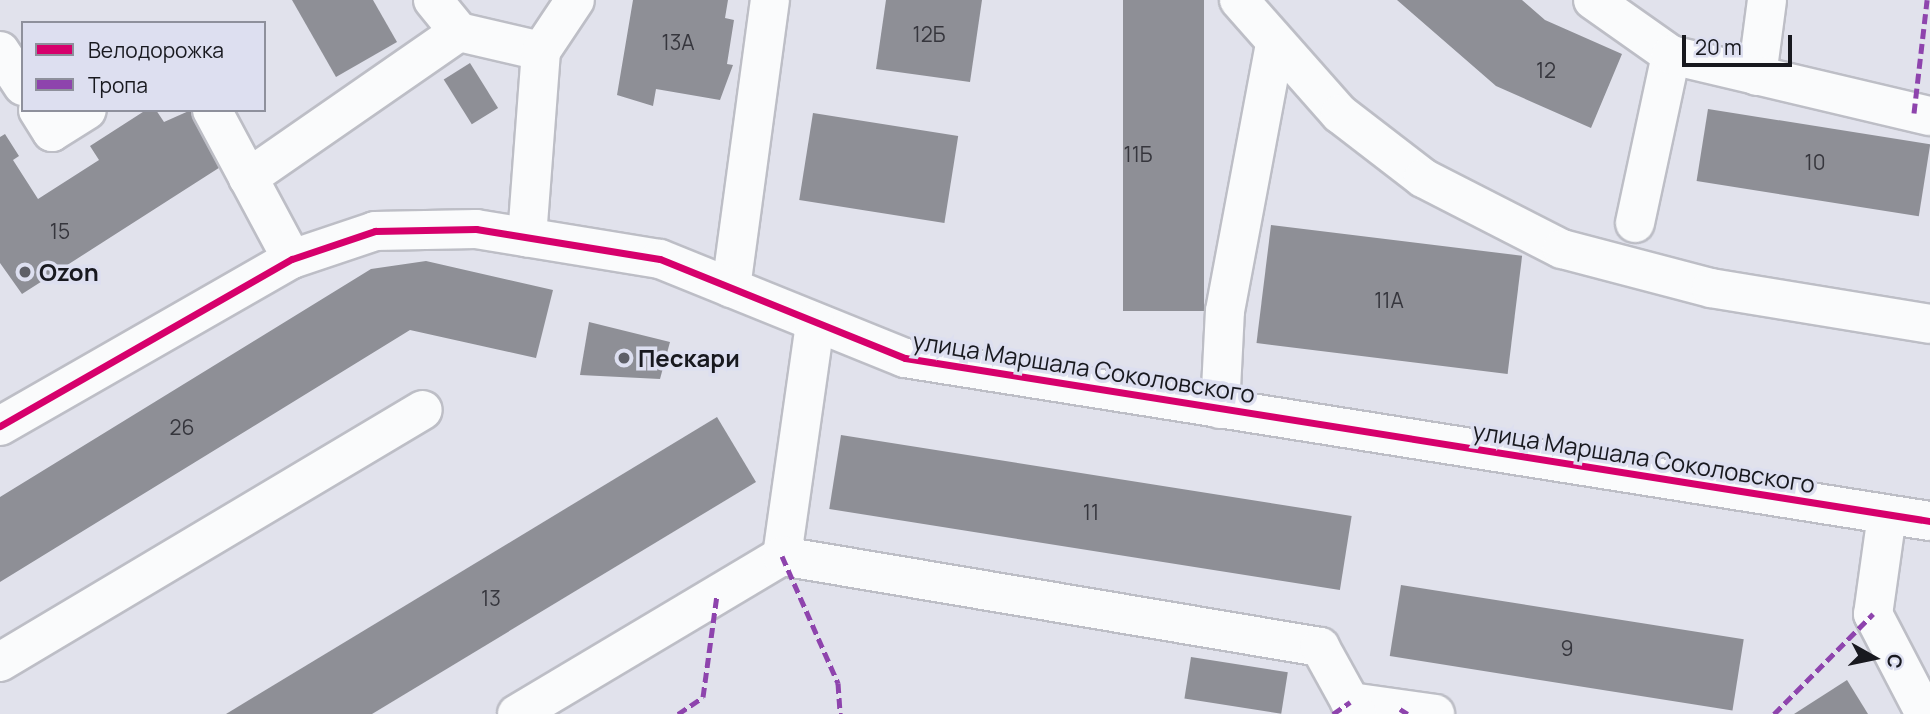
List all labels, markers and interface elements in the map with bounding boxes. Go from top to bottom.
legend [21,21,266,112]
house number: 12Б [913,21,945,47]
scale bar [1685,21,1795,65]
house number: 13А [661,29,695,55]
text: 20 m [1695,33,1742,61]
text: Велодорожка [88,36,224,64]
house number: 12 [1536,57,1556,83]
text: Тропа [88,71,148,99]
house number: 11Б [1123,141,1153,167]
house number: 10 [1805,149,1825,175]
house number: 15 [50,218,70,244]
place label: Ozon [39,258,99,286]
marker: Ozon [17,264,33,280]
house number: 11А [1374,287,1404,313]
street label: улица Маршала Соколовского [911,326,1257,408]
place label: Пескари [638,344,740,372]
marker: Пескари [616,350,632,366]
house number: 26 [169,414,195,440]
street label: улица Маршала Соколовского [1471,416,1817,498]
house number: 11 [1083,499,1099,525]
house number: 13 [481,585,501,611]
north arrow [1839,623,1909,693]
house number: 9 [1560,635,1574,661]
text: С [1881,652,1909,670]

